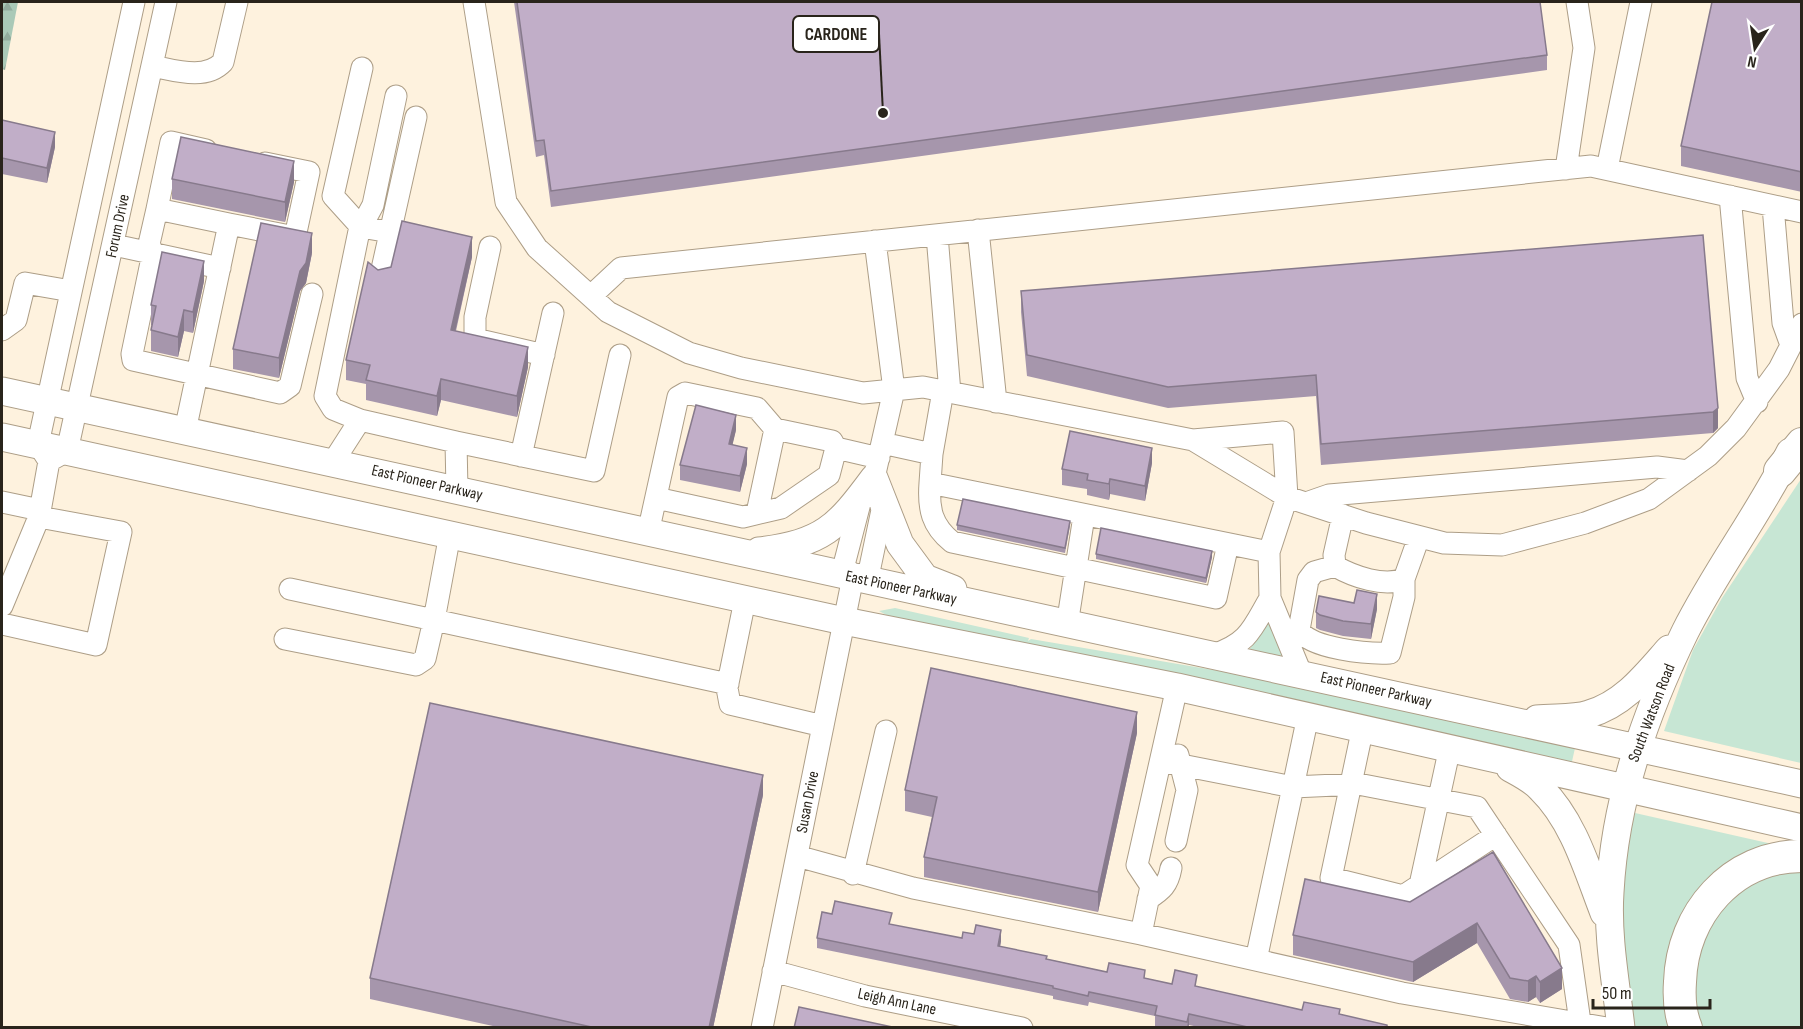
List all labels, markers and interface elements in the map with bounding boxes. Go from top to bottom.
callout: CARDONE [793,16,879,52]
north arrow [1725,18,1785,78]
text: CARDONE [805,24,867,45]
text: N [1746,51,1758,71]
street label: Forum Drive [102,192,134,260]
street label: East Pioneer Parkway [370,461,484,505]
street label: East Pioneer Parkway [844,567,958,609]
street label: South Watson Road [1625,661,1679,765]
street label: East Pioneer Parkway [1319,668,1433,712]
street label: Susan Drive [793,769,823,835]
scale bar [1593,972,1710,1010]
text: 50 m [1602,983,1632,1004]
street label: Leigh Ann Lane [856,984,938,1020]

